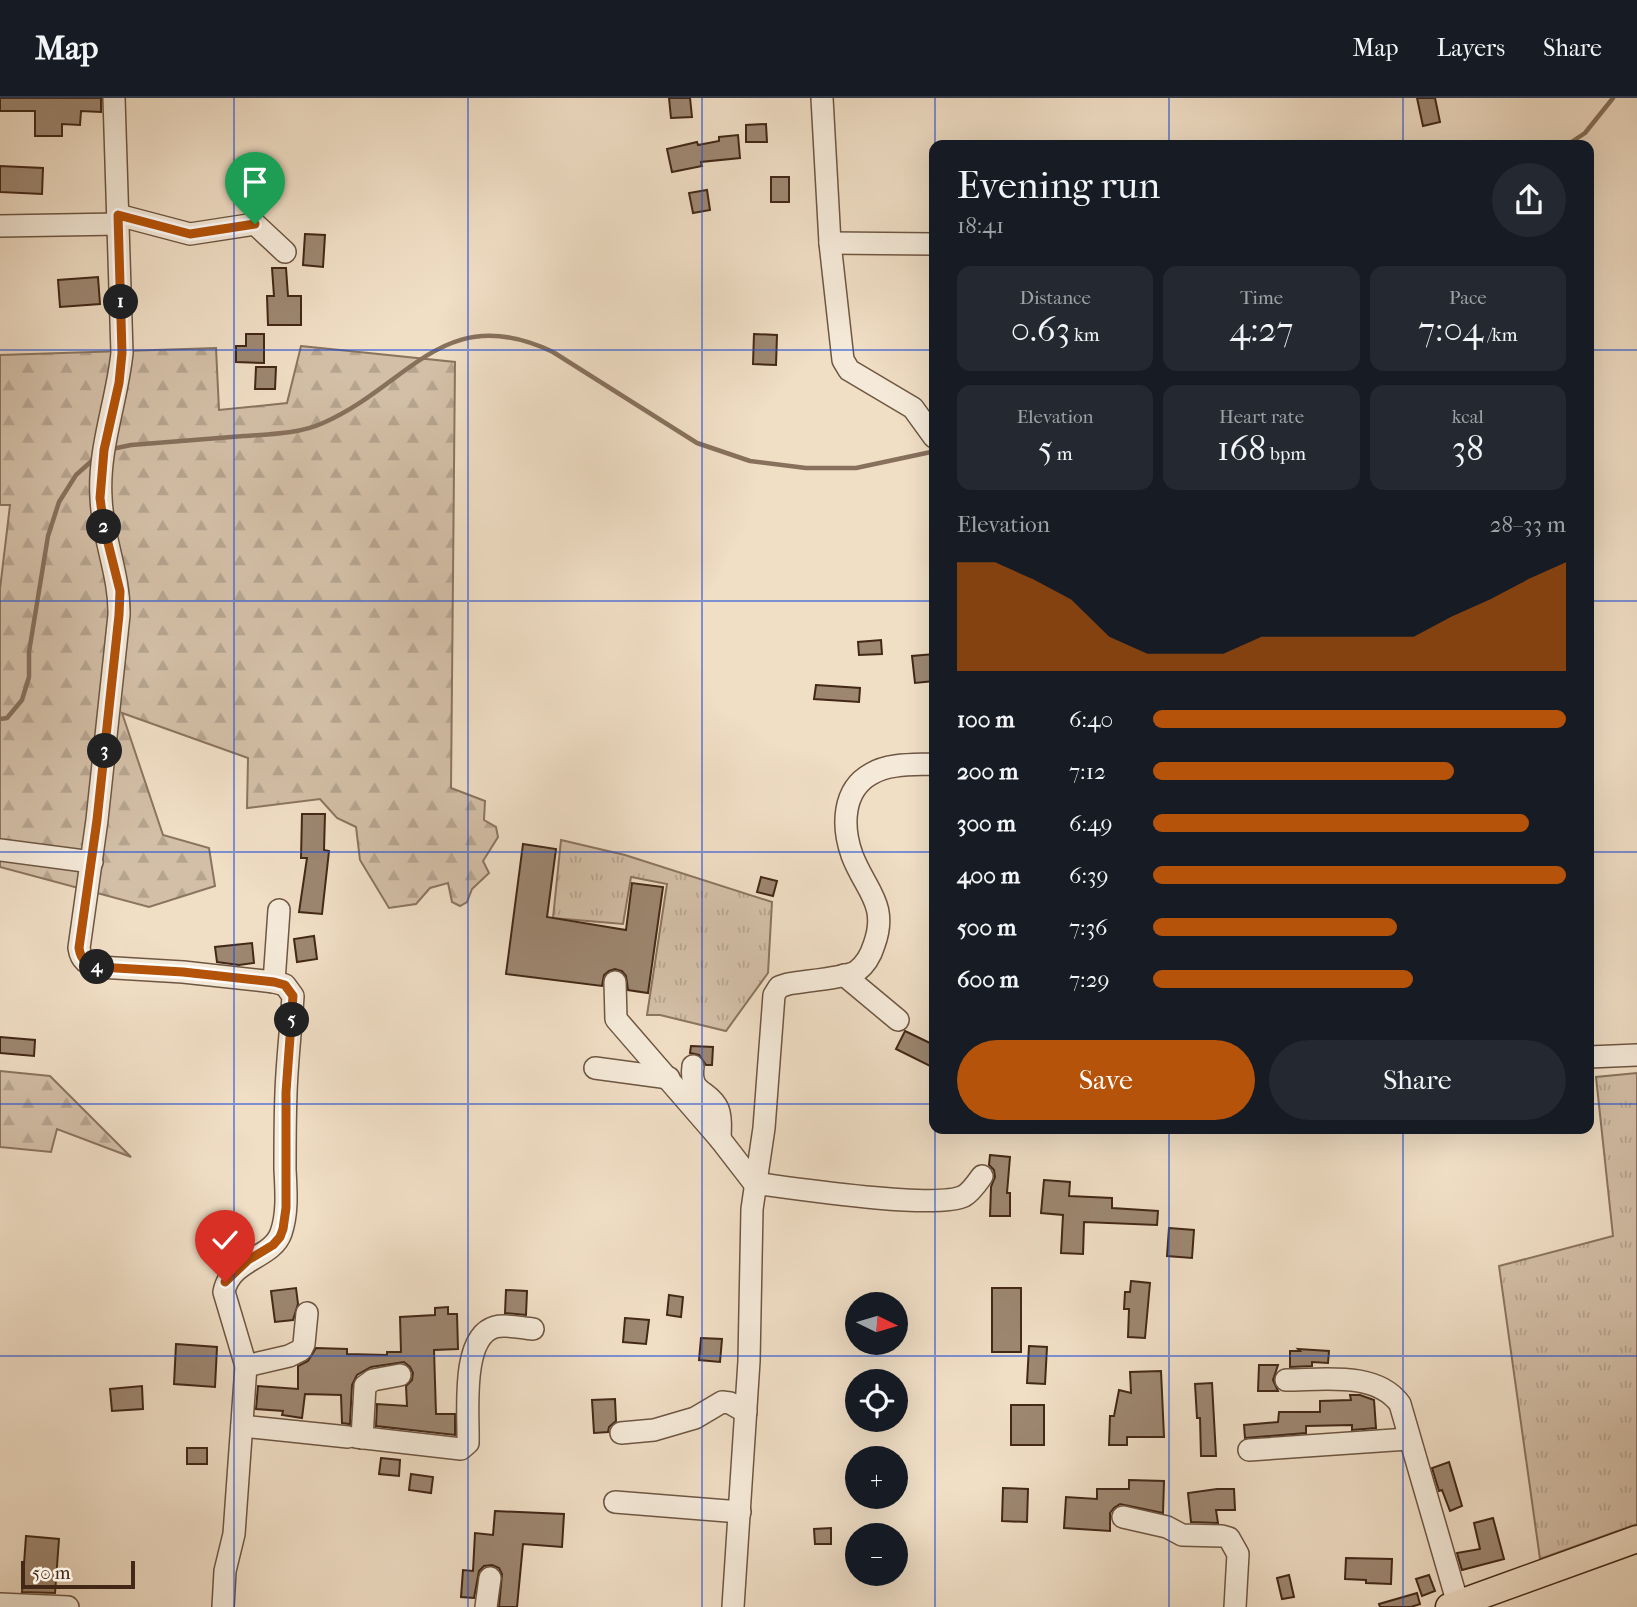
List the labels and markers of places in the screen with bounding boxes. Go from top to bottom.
pin [225,152,285,224]
pin: 1 [104,284,138,320]
pin: 2 [86,510,122,544]
pin: 3 [88,734,122,768]
pin: 4 [80,950,114,984]
pin: 5 [274,1002,310,1038]
pin [195,1210,255,1282]

